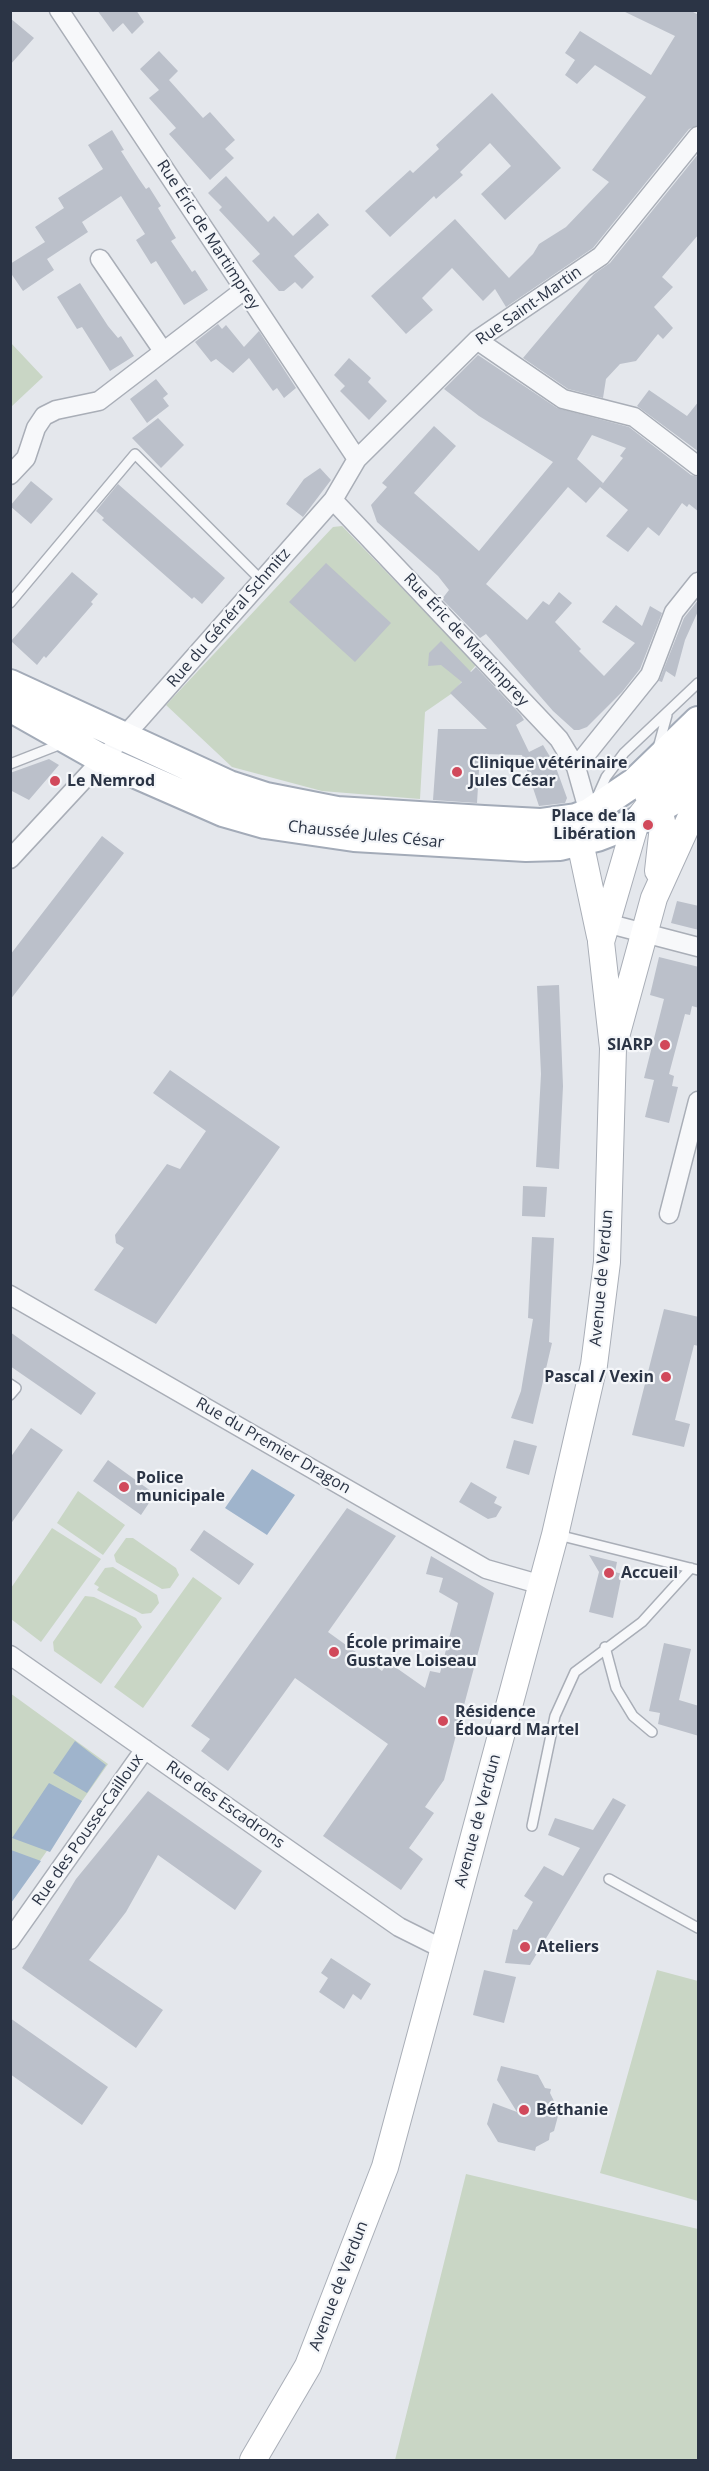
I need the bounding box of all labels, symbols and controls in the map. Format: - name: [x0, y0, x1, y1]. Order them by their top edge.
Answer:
- street label: Rue Éric de Martimprey: [152, 156, 264, 314]
- street label: Rue Saint-Martin: [472, 262, 586, 350]
- street label: Rue du Général Schmitz: [163, 545, 295, 691]
- street label: Rue Éric de Martimprey: [399, 570, 533, 710]
- place label: Clinique vétérinaire Jules César: [469, 753, 627, 791]
- marker: Clinique vétérinaire Jules César: [450, 765, 464, 779]
- place label: Le Nemrod: [67, 771, 155, 791]
- marker: Le Nemrod: [48, 774, 62, 788]
- place label: Place de la Libération: [551, 806, 636, 844]
- street label: Chaussée Jules César: [287, 817, 445, 853]
- marker: Place de la Libération: [641, 818, 655, 832]
- place label: SIARP: [607, 1035, 653, 1055]
- marker: SIARP: [658, 1038, 672, 1052]
- street label: Avenue de Verdun: [586, 1209, 618, 1347]
- place label: Pascal / Vexin: [544, 1367, 654, 1387]
- marker: Pascal / Vexin: [659, 1370, 673, 1384]
- street label: Rue du Premier Dragon: [192, 1394, 354, 1498]
- place label: Police municipale: [136, 1468, 225, 1506]
- marker: Police municipale: [117, 1480, 131, 1494]
- place label: Accueil: [621, 1563, 678, 1583]
- marker: Accueil: [602, 1566, 616, 1580]
- place label: École primaire Gustave Loiseau: [346, 1633, 477, 1671]
- marker: École primaire Gustave Loiseau: [327, 1645, 341, 1659]
- place label: Résidence Édouard Martel: [455, 1702, 579, 1740]
- marker: Résidence Édouard Martel: [436, 1714, 450, 1728]
- street label: Rue des Pousse-Cailloux: [28, 1750, 148, 1910]
- street label: Avenue de Verdun: [451, 1752, 505, 1890]
- street label: Rue des Escadrons: [162, 1757, 288, 1853]
- place label: Ateliers: [537, 1937, 599, 1957]
- marker: Ateliers: [518, 1940, 532, 1954]
- place label: Béthanie: [536, 2100, 608, 2120]
- marker: Béthanie: [517, 2103, 531, 2117]
- street label: Avenue de Verdun: [305, 2218, 373, 2354]

